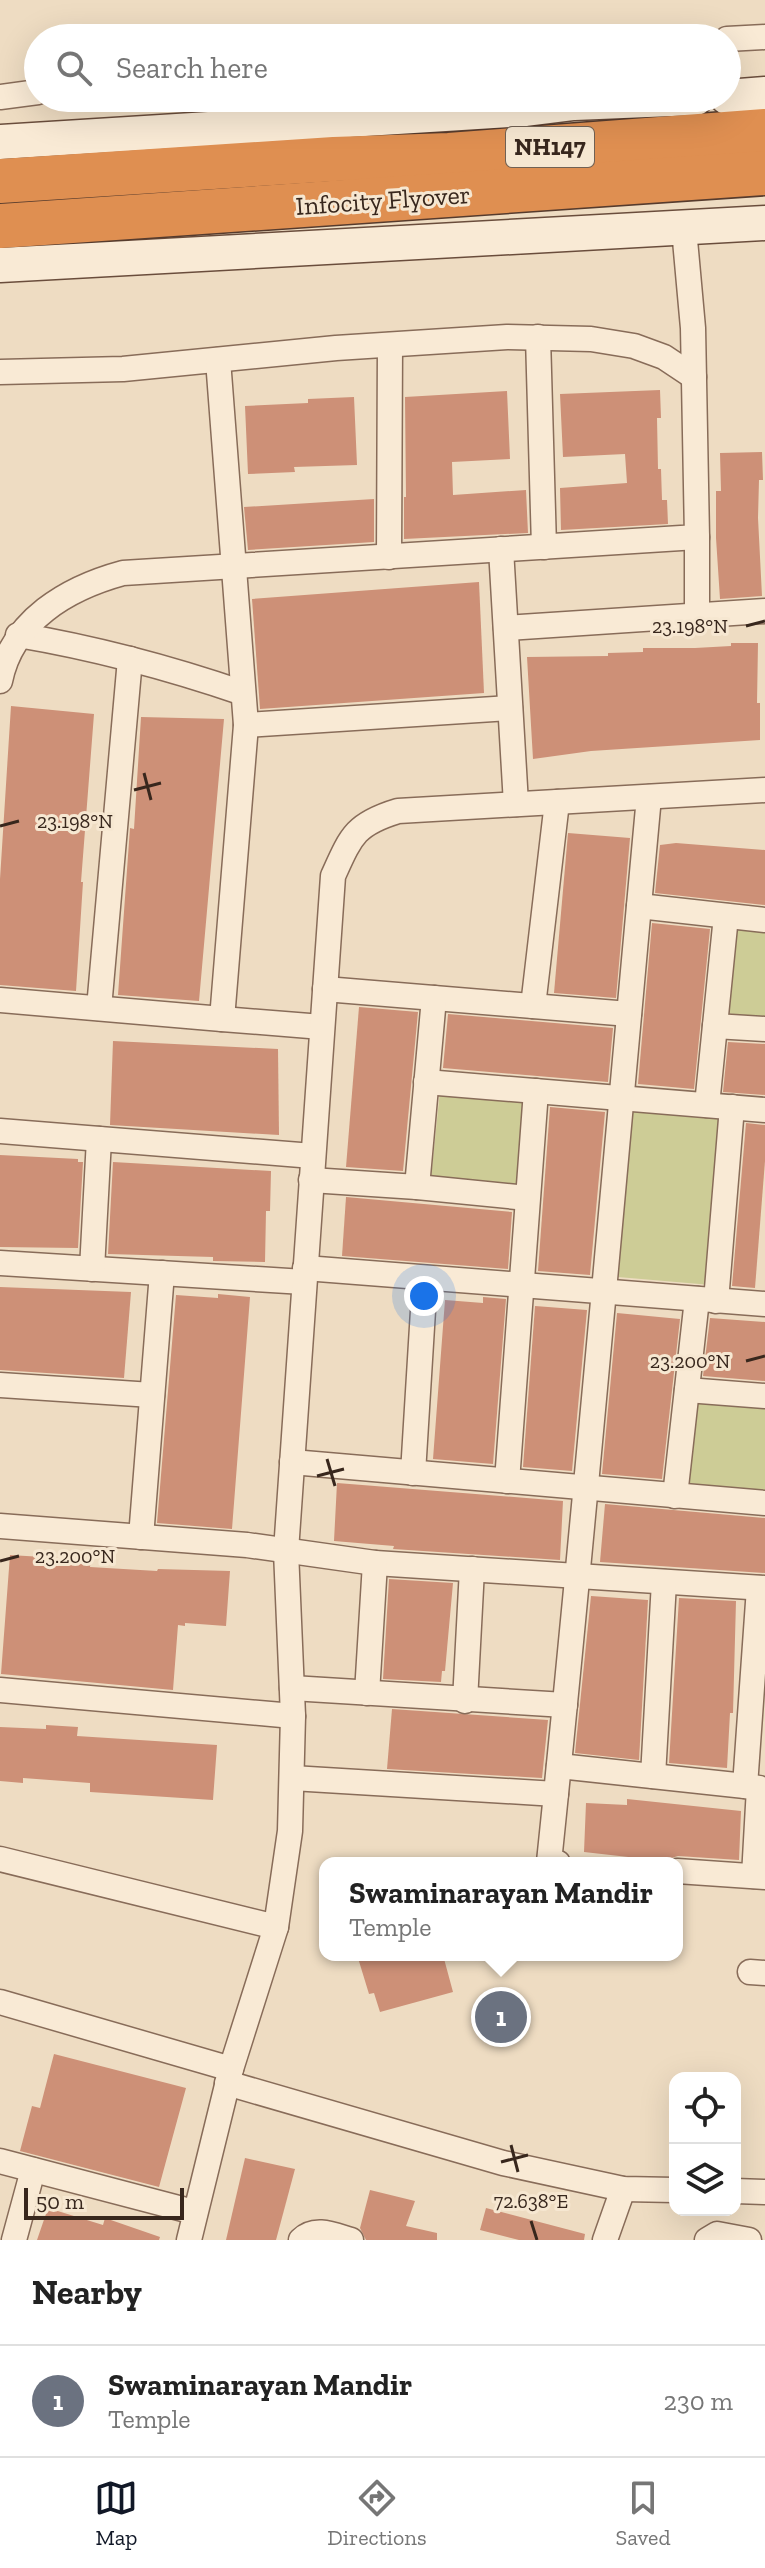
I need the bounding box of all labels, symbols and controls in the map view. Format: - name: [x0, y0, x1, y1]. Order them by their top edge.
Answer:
- search box: [24, 24, 741, 112]
- icon: search: [52, 46, 96, 90]
- text: Search here: [116, 50, 268, 86]
- road number: NH147: [506, 127, 594, 167]
- street label: Infocity Flyover: [295, 178, 471, 222]
- text: 23.198°N: [652, 614, 728, 638]
- text: 23.198°N: [37, 809, 113, 833]
- your location: [404, 1276, 444, 1316]
- text: 23.200°N: [650, 1349, 730, 1373]
- text: 23.200°N: [35, 1544, 115, 1568]
- popup: [319, 1857, 683, 1961]
- text: Swaminarayan Mandir: [349, 1875, 653, 1911]
- text: Temple: [349, 1911, 432, 1943]
- pin: 1: [475, 1987, 527, 2047]
- map controls: [669, 2072, 741, 2216]
- button: locate: [669, 2072, 741, 2144]
- button: layers: [669, 2144, 741, 2216]
- scale bar: [24, 2184, 184, 2220]
- text: 50 m: [36, 2188, 84, 2215]
- text: 72.638°E: [494, 2189, 568, 2213]
- text: Nearby: [32, 2272, 142, 2313]
- text: Swaminarayan Mandir: [108, 2367, 412, 2403]
- text: 1: [53, 2385, 63, 2417]
- text: 230 m: [664, 2385, 733, 2417]
- text: Temple: [108, 2403, 191, 2435]
- tab: Map: [94, 2476, 138, 2551]
- tab: Directions: [327, 2476, 427, 2551]
- tab: Saved: [615, 2476, 671, 2551]

